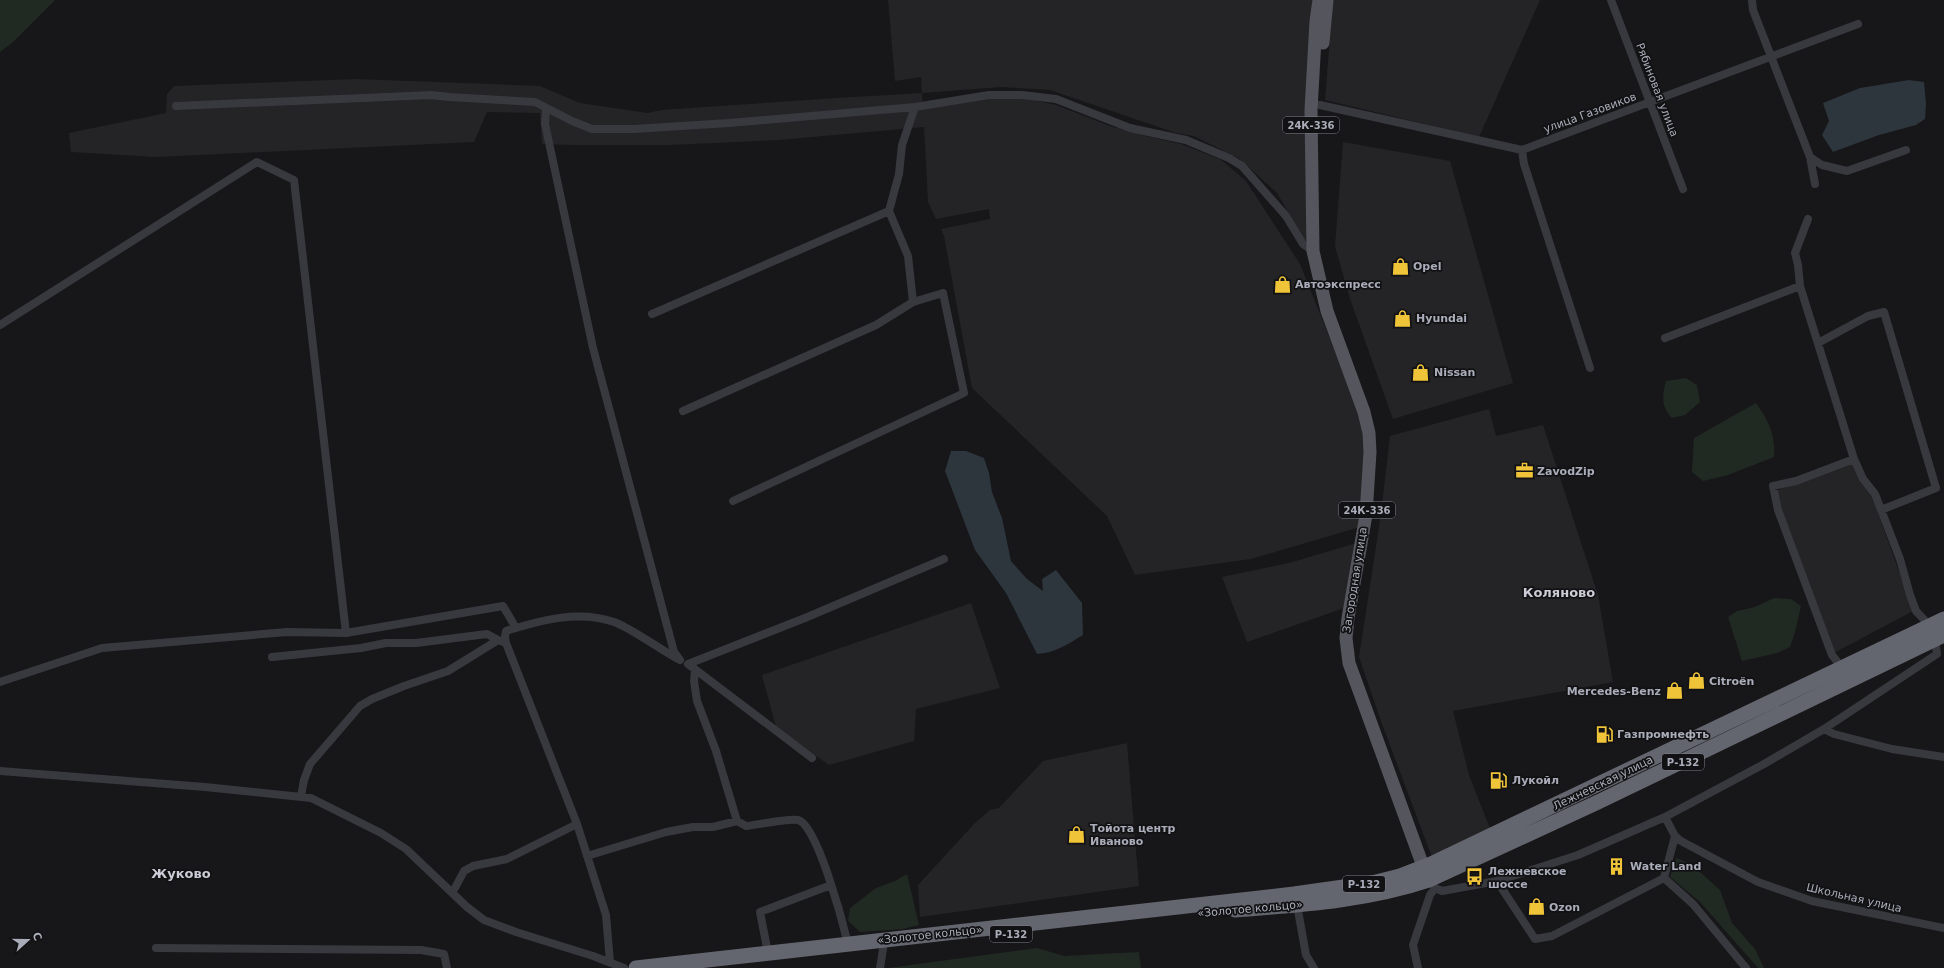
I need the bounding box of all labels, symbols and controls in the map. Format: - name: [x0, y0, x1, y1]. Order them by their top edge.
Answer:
- street label: Рябиновая улица: [1633, 41, 1681, 139]
- street label: улица Газовиков: [1542, 90, 1638, 136]
- road number: 24К-336: [1283, 117, 1339, 133]
- shop icon: Opel: [1390, 256, 1410, 276]
- place label: Opel: [1413, 260, 1441, 273]
- shop icon: Автоэкспресс: [1272, 274, 1292, 294]
- place label: Автоэкспресс: [1295, 278, 1381, 291]
- shop icon: Hyundai: [1393, 308, 1413, 328]
- place label: Hyundai: [1416, 312, 1467, 325]
- shop icon: Nissan: [1411, 362, 1431, 382]
- place label: Nissan: [1434, 366, 1475, 379]
- office icon: ZavodZip: [1514, 461, 1534, 481]
- place label: ZavodZip: [1537, 465, 1595, 478]
- road number: 24К-336: [1339, 502, 1395, 518]
- street label: Загородная улица: [1340, 526, 1370, 634]
- district label: Коляново: [1523, 585, 1595, 600]
- shop icon: Citroën: [1686, 671, 1706, 691]
- place label: Citroën: [1709, 675, 1754, 688]
- shop icon: Mercedes-Benz: [1664, 681, 1684, 701]
- place label: Mercedes-Benz: [1567, 685, 1661, 698]
- fuel station icon: Газпромнефть: [1594, 724, 1614, 744]
- place label: Газпромнефть: [1617, 728, 1709, 741]
- street label: Лежневская улица: [1551, 753, 1655, 813]
- road number: Р-132: [1662, 754, 1704, 770]
- fuel station icon: Лукойл: [1489, 770, 1509, 790]
- place label: Лукойл: [1512, 774, 1559, 787]
- place label: Тойота центр Иваново: [1090, 822, 1176, 848]
- shop icon: Тойота центр Иваново: [1067, 824, 1087, 844]
- building icon: Water Land: [1607, 856, 1627, 876]
- place label: Water Land: [1630, 860, 1701, 873]
- place label: Лежневское шоссе: [1488, 865, 1567, 891]
- district label: Жуково: [151, 866, 211, 881]
- bus stop icon: Лежневское шоссе: [1465, 867, 1485, 887]
- road number: Р-132: [1343, 876, 1385, 892]
- street label: Школьная улица: [1805, 881, 1903, 915]
- shop icon: Ozon: [1526, 897, 1546, 917]
- street label: «Золотое кольцо»: [1197, 898, 1303, 920]
- place label: Ozon: [1549, 901, 1580, 914]
- north arrow: [8, 920, 48, 960]
- street label: «Золотое кольцо»: [877, 923, 983, 947]
- road number: Р-132: [990, 926, 1032, 942]
- text: С: [29, 930, 44, 943]

